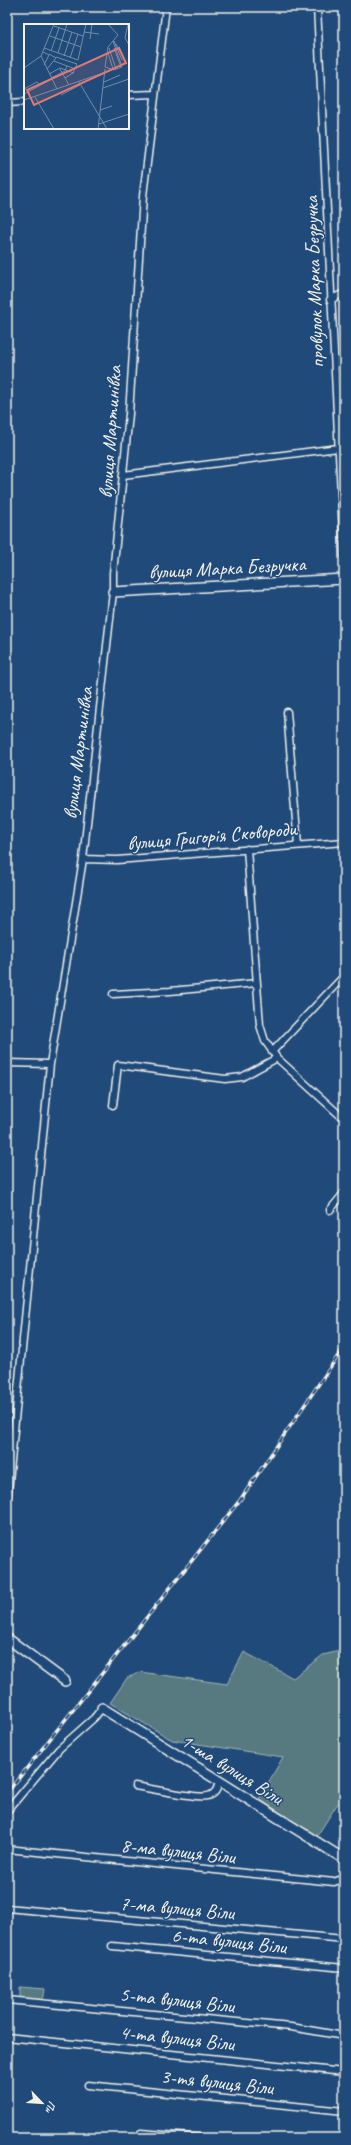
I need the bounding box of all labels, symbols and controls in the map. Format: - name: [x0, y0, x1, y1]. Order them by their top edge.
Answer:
- inset map: [24, 24, 129, 129]
- street label: провулок Марка Безручка: [298, 194, 329, 368]
- street label: вулиця Мартинівка: [93, 363, 127, 499]
- street label: вулиця Марка Безручка: [148, 551, 308, 585]
- street label: вулиця Мартинівка: [57, 684, 99, 821]
- street label: вулиця Григорія Сковороди: [126, 816, 299, 856]
- street label: 1-ша вулиця Віли: [176, 1728, 289, 1811]
- street label: 8-ма вулиця Віли: [120, 1833, 238, 1870]
- street label: 7-ма вулиця Віли: [119, 1891, 237, 1926]
- street label: 6-та вулиця Віли: [170, 1923, 289, 1960]
- street label: 5-та вулиця Віли: [118, 1982, 237, 2019]
- street label: 4-та вулиця Віли: [118, 2020, 237, 2057]
- street label: 3-тя вулиця Віли: [159, 2064, 276, 2101]
- north arrow: [22, 2083, 62, 2123]
- text: Пн: [42, 2099, 60, 2116]

